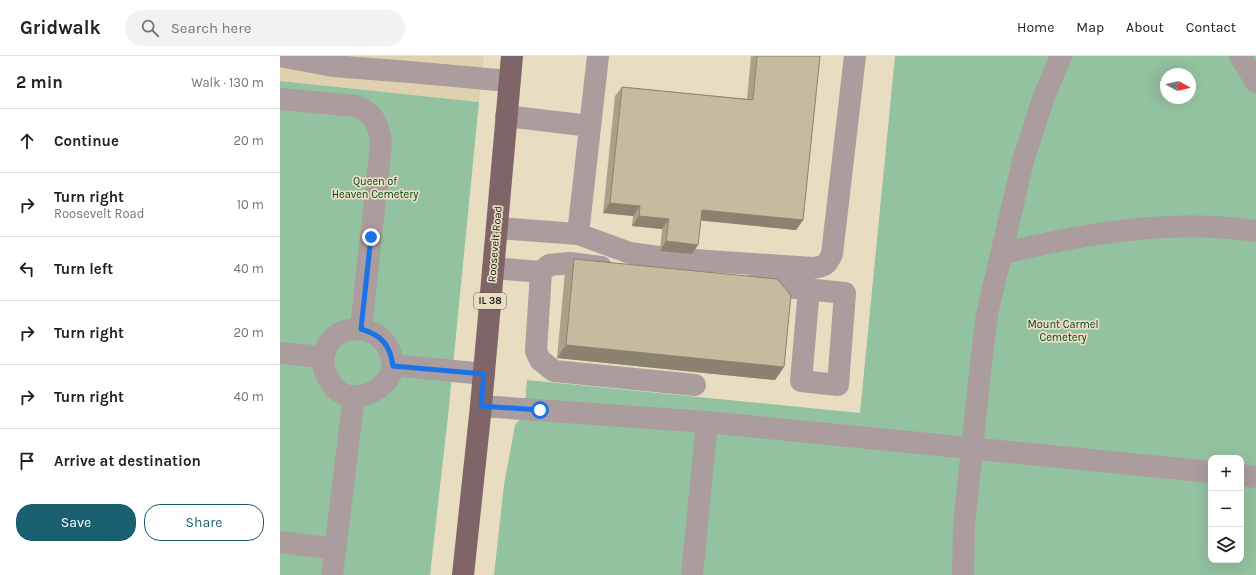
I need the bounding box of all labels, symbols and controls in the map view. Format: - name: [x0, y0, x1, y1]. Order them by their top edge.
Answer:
- search box: [125, 10, 405, 46]
- text: Gridwalk: [20, 17, 101, 39]
- icon: search: [139, 17, 161, 39]
- text: Search here: [171, 19, 251, 37]
- text: Home: [1017, 19, 1054, 36]
- text: Map: [1076, 19, 1104, 36]
- text: About: [1126, 19, 1164, 36]
- text: Contact: [1186, 19, 1236, 36]
- north arrow: [1160, 68, 1196, 104]
- text: 2 min: [16, 72, 63, 92]
- text: Walk · 130 m: [191, 75, 264, 90]
- icon: ahead: [16, 130, 38, 152]
- text: Continue: [54, 132, 119, 150]
- text: 20 m: [234, 133, 264, 148]
- park label: Queen of Heaven Cemetery: [332, 175, 418, 201]
- text: Turn right: [54, 188, 124, 206]
- icon: right: [16, 194, 38, 216]
- text: 10 m: [237, 197, 264, 212]
- street label: Roosevelt Road: [485, 205, 505, 283]
- text: Roosevelt Road: [54, 206, 144, 221]
- route end: [362, 228, 380, 246]
- icon: left: [16, 258, 38, 280]
- text: Turn left: [54, 260, 113, 278]
- text: 40 m: [234, 261, 264, 276]
- road number: IL 38: [474, 293, 506, 309]
- park label: Mount Carmel Cemetery: [1027, 318, 1099, 344]
- icon: right: [16, 322, 38, 344]
- text: Turn right: [54, 324, 124, 342]
- text: 20 m: [234, 325, 264, 340]
- icon: right: [16, 386, 38, 408]
- text: Turn right: [54, 388, 124, 406]
- text: 40 m: [234, 389, 264, 404]
- route start: [531, 401, 549, 419]
- icon: arrive: [16, 450, 38, 472]
- text: Arrive at destination: [54, 452, 201, 470]
- map controls: [1208, 455, 1244, 563]
- button: +: [1208, 455, 1244, 491]
- button: −: [1208, 491, 1244, 527]
- button: Save: [16, 504, 136, 541]
- button: Share: [144, 504, 264, 541]
- button: layers: [1208, 527, 1244, 563]

